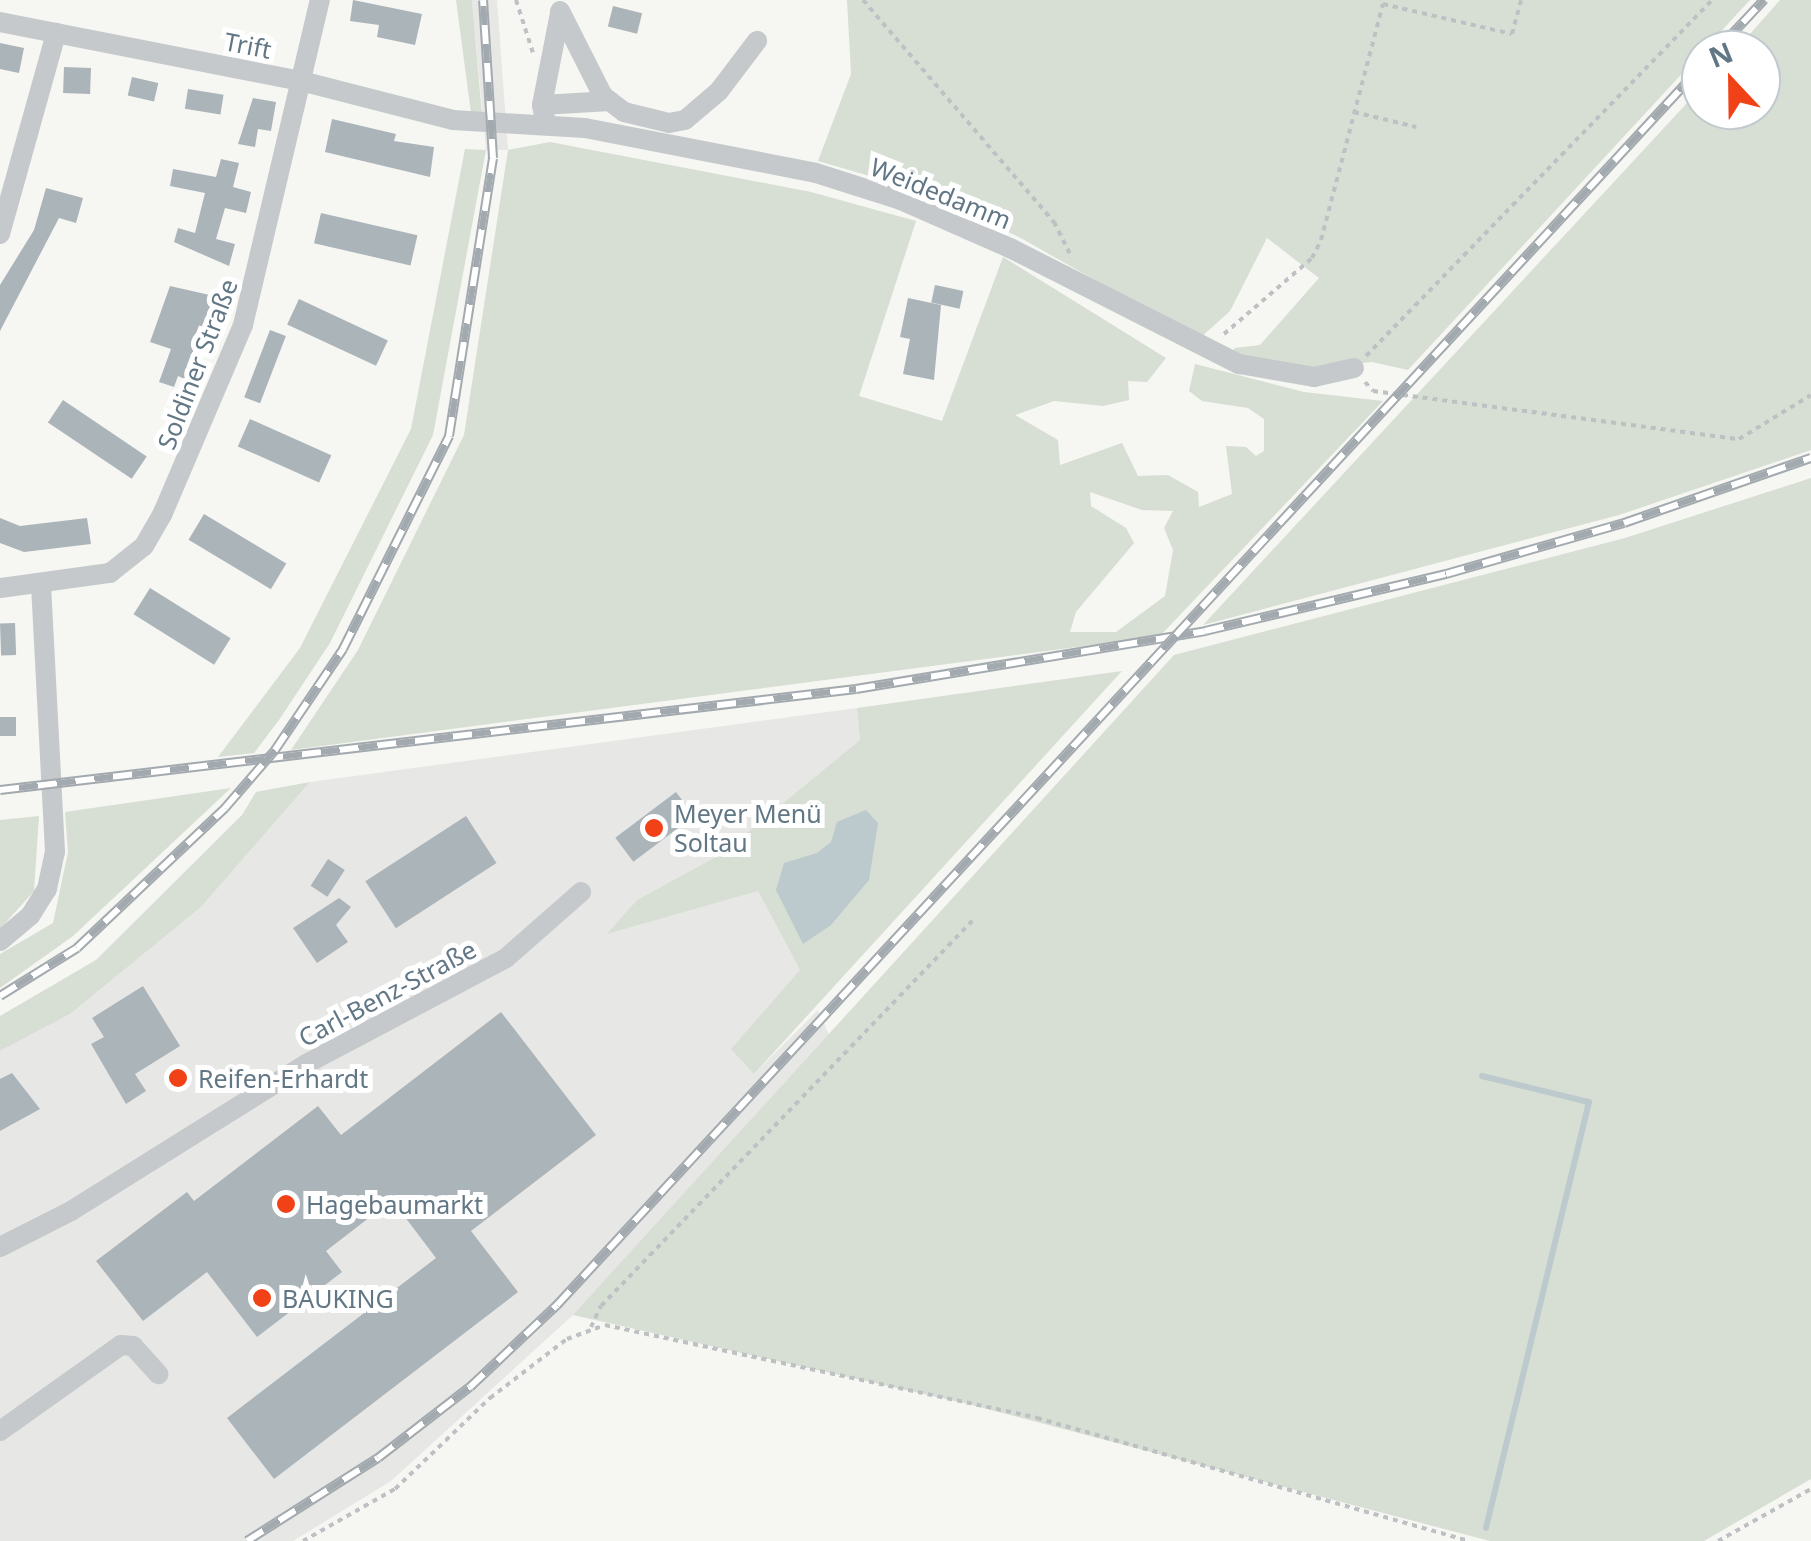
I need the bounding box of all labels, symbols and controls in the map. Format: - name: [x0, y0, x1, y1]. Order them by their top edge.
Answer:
- street label: Trift: [222, 26, 274, 64]
- north arrow: [1681, 30, 1781, 130]
- text: N: [1703, 32, 1738, 76]
- street label: Weidedamm: [866, 151, 1016, 235]
- street label: Soldiner Straße: [151, 275, 243, 453]
- place label: Meyer Menü Soltau: [674, 799, 822, 858]
- marker: Meyer Menü Soltau: [643, 817, 665, 839]
- street label: Carl-Benz-Straße: [293, 934, 481, 1052]
- place label: Reifen-Erhardt: [198, 1063, 368, 1093]
- marker: Reifen-Erhardt: [167, 1067, 189, 1089]
- place label: Hagebaumarkt: [306, 1189, 483, 1219]
- marker: Hagebaumarkt: [275, 1193, 297, 1215]
- place label: BAUKING: [282, 1283, 394, 1313]
- marker: BAUKING: [251, 1287, 273, 1309]

